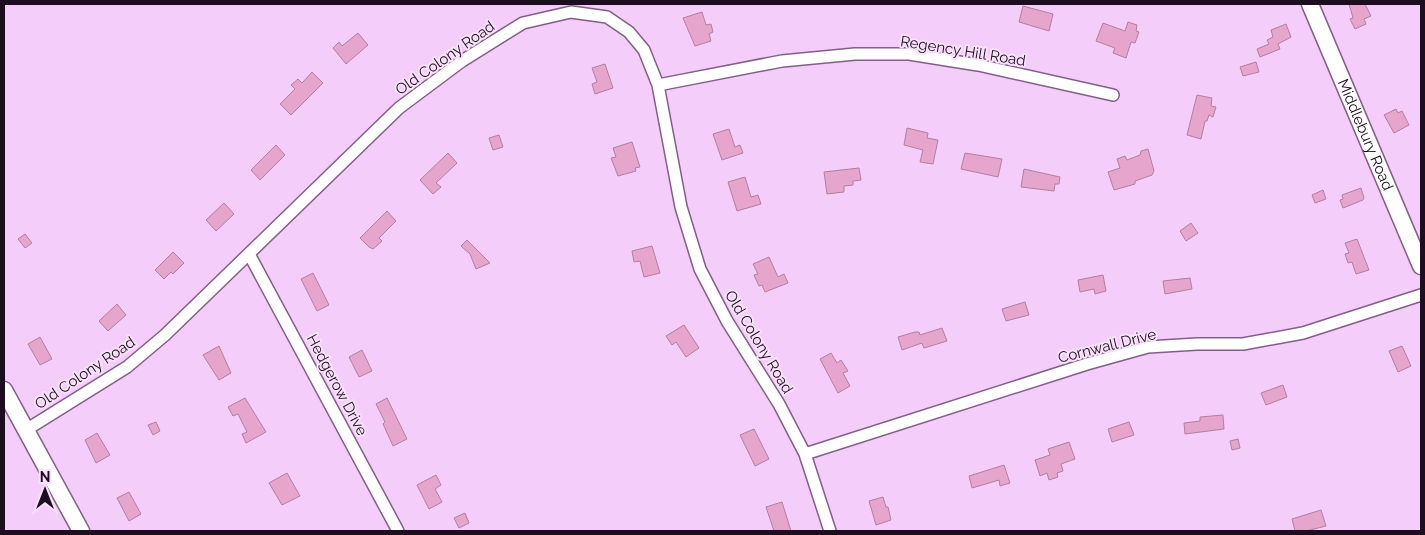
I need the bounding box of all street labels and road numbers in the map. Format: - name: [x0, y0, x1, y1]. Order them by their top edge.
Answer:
- street label: Old Colony Road: [392, 17, 498, 99]
- street label: Regency Hill Road: [899, 32, 1027, 70]
- street label: Middlebury Road: [1334, 76, 1397, 193]
- street label: Old Colony Road: [721, 287, 797, 397]
- street label: Cornwall Drive: [1056, 325, 1158, 367]
- street label: Hedgerow Drive: [303, 331, 371, 439]
- street label: Old Colony Road: [32, 333, 138, 413]

